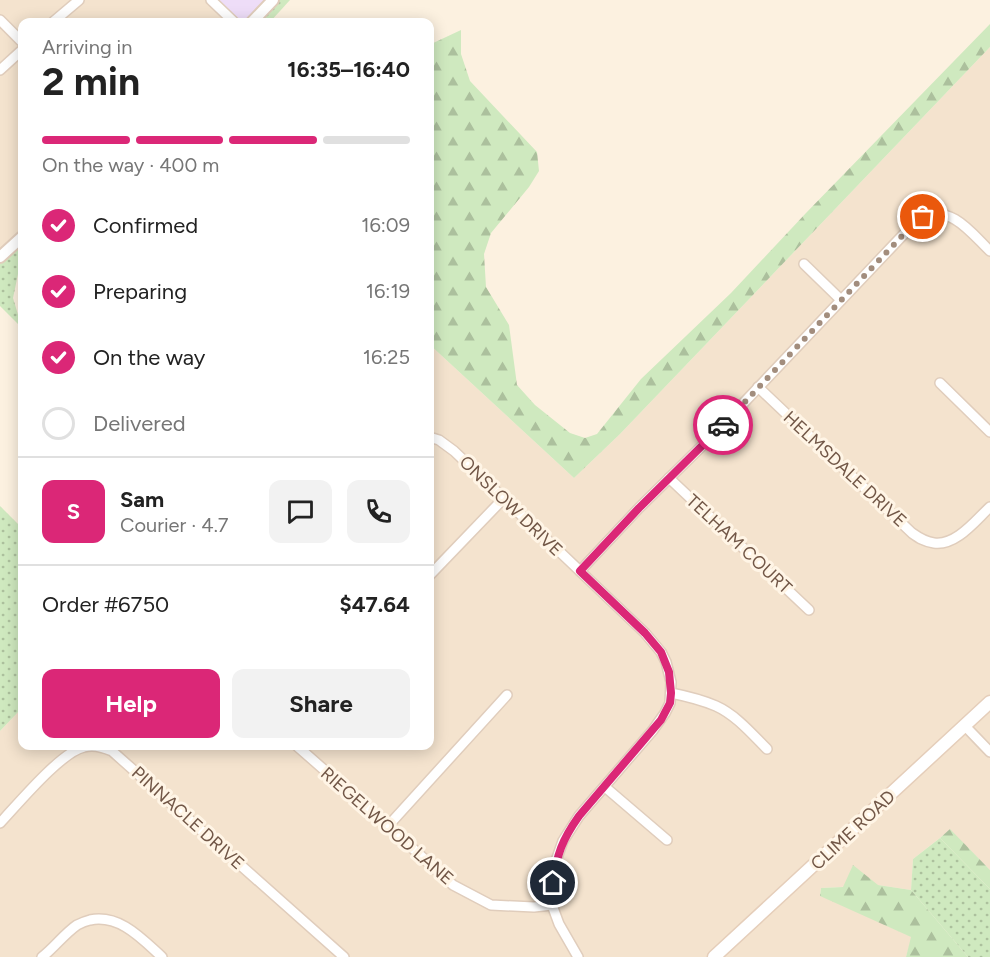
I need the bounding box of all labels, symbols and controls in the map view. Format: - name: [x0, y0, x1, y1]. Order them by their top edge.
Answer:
- text: Arriving in: [42, 35, 132, 59]
- text: 16:35–16:40: [287, 56, 410, 83]
- text: 2 min: [42, 58, 140, 105]
- text: On the way · 400 m: [42, 153, 219, 177]
- pin: [897, 191, 948, 242]
- icon: bag: [906, 200, 939, 233]
- icon: check: [42, 209, 75, 242]
- text: Confirmed: [93, 212, 198, 239]
- text: 16:09: [361, 213, 410, 237]
- icon: check: [42, 275, 75, 308]
- text: Preparing: [93, 278, 187, 305]
- text: 16:19: [366, 279, 410, 303]
- icon: check: [42, 341, 75, 374]
- text: On the way: [93, 344, 205, 371]
- text: 16:25: [363, 345, 410, 369]
- courier: [693, 395, 753, 455]
- street label: HELMSDALE DRIVE: [779, 406, 911, 532]
- icon: car: [707, 409, 740, 442]
- text: Delivered: [93, 410, 186, 437]
- street label: ONSLOW DRIVE: [455, 451, 567, 561]
- button: chat: [269, 480, 332, 543]
- button: phone: [347, 480, 410, 543]
- text: Sam: [120, 486, 164, 513]
- street label: TELHAM COURT: [682, 490, 796, 599]
- text: S: [67, 498, 80, 525]
- text: Courier · 4.7: [120, 513, 229, 537]
- text: Order #6750: [42, 591, 169, 618]
- text: $47.64: [340, 591, 410, 618]
- button: Help: [42, 669, 220, 738]
- button: Share: [232, 669, 410, 738]
- street label: PINNACLE DRIVE: [127, 762, 249, 874]
- street label: RIEGELWOOD LANE: [316, 762, 458, 890]
- street label: CLIME ROAD: [806, 785, 900, 875]
- pin: [527, 857, 578, 908]
- icon: home: [536, 866, 569, 899]

